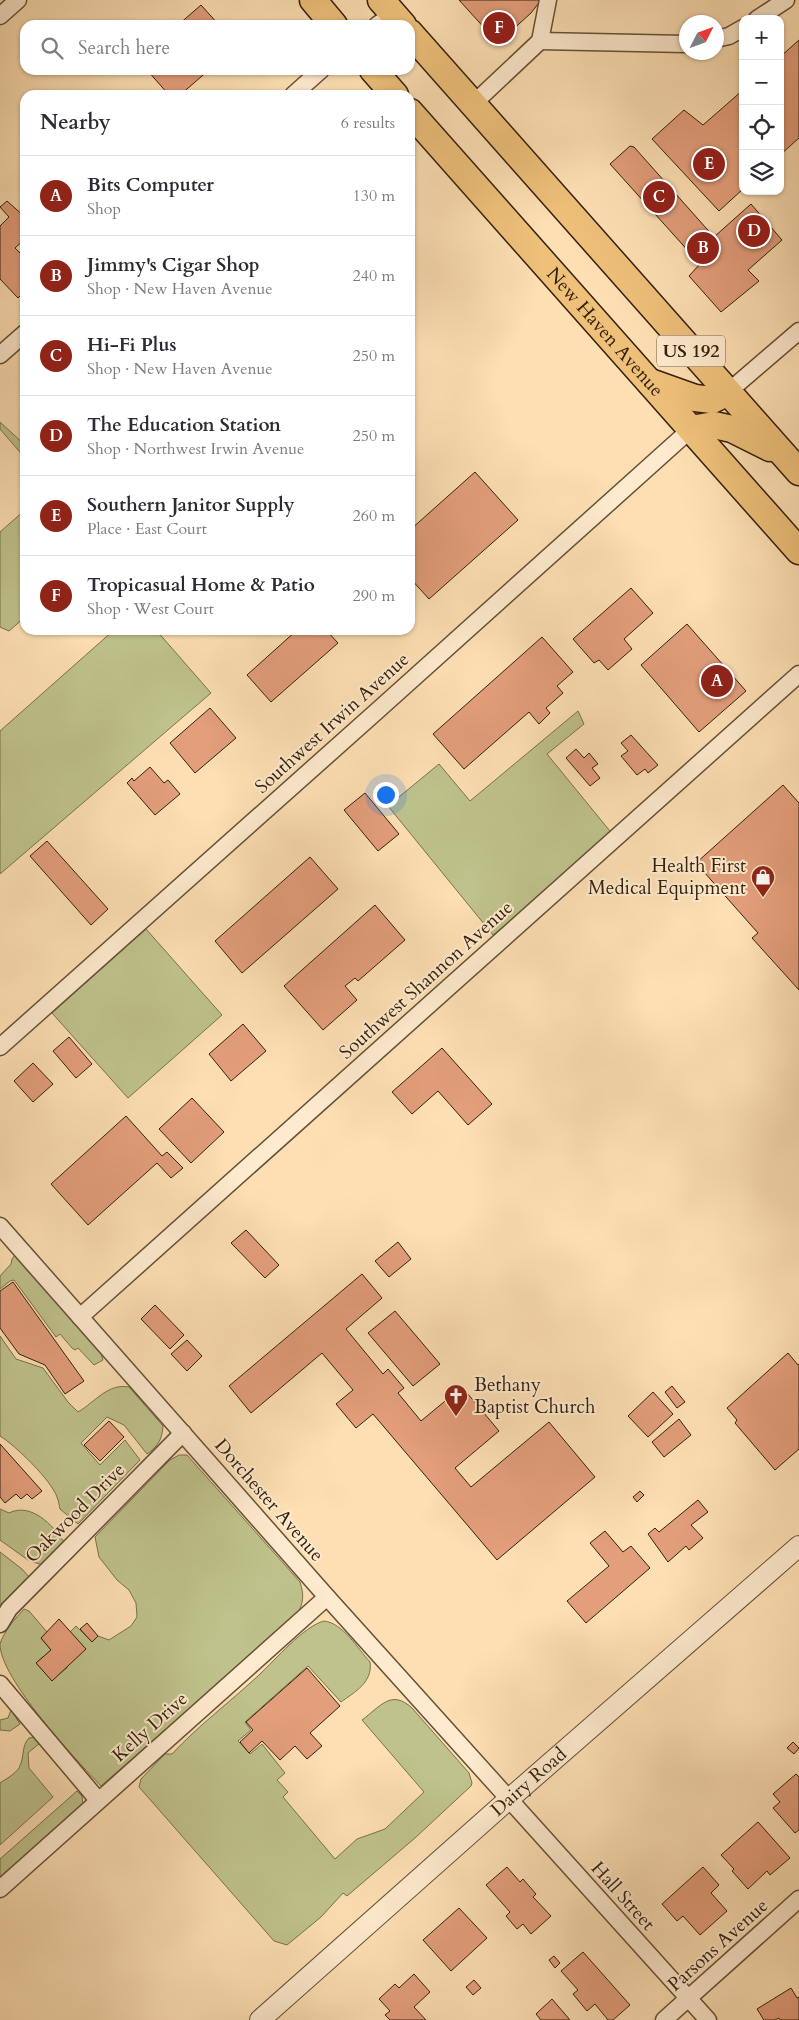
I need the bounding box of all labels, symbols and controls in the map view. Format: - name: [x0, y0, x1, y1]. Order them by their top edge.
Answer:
- pin: F: [483, 9, 515, 47]
- north arrow: [679, 15, 724, 60]
- map controls: [739, 15, 784, 195]
- button: +: [739, 15, 784, 60]
- search box: [20, 20, 415, 75]
- icon: search: [38, 34, 66, 62]
- text: Search here: [78, 35, 170, 61]
- button: −: [739, 60, 784, 105]
- button: locate: [739, 105, 784, 150]
- text: Nearby: [40, 108, 111, 137]
- text: 6 results: [341, 112, 395, 134]
- pin: E: [693, 145, 725, 183]
- button: layers: [739, 150, 784, 195]
- text: Bits Computer: [87, 172, 214, 198]
- pin: C: [643, 178, 675, 216]
- text: A: [50, 185, 62, 207]
- text: 130 m: [353, 185, 395, 207]
- text: Shop: [87, 198, 121, 220]
- pin: D: [738, 212, 770, 250]
- pin: B: [687, 229, 719, 267]
- text: Jimmy's Cigar Shop: [87, 252, 259, 278]
- street label: New Haven Avenue: [540, 262, 669, 402]
- text: B: [50, 265, 62, 287]
- text: 240 m: [353, 265, 395, 287]
- text: Shop · New Haven Avenue: [87, 278, 273, 300]
- text: Hi-Fi Plus: [87, 332, 177, 358]
- road number: US 192: [657, 336, 725, 366]
- text: C: [50, 345, 62, 367]
- text: 250 m: [353, 345, 395, 367]
- text: Shop · New Haven Avenue: [87, 358, 273, 380]
- text: The Education Station: [87, 412, 281, 438]
- text: D: [49, 425, 63, 447]
- text: 250 m: [353, 425, 395, 447]
- text: Shop · Northwest Irwin Avenue: [87, 438, 304, 460]
- text: Southern Janitor Supply: [87, 492, 295, 518]
- text: E: [51, 505, 61, 527]
- text: 260 m: [353, 505, 395, 527]
- text: Place · East Court: [87, 518, 207, 540]
- text: Tropicasual Home & Patio: [87, 572, 315, 598]
- text: F: [51, 585, 61, 607]
- text: 290 m: [353, 585, 395, 607]
- text: Shop · West Court: [87, 598, 214, 620]
- street label: Southwest Irwin Avenue: [249, 647, 415, 799]
- pin: A: [701, 662, 733, 700]
- your location: [373, 782, 399, 808]
- place label: Health First Medical Equipment: [588, 853, 746, 901]
- shop icon: Health First Medical Equipment: [750, 864, 776, 898]
- street label: Southwest Shannon Avenue: [334, 895, 518, 1065]
- place label: Bethany Baptist Church: [474, 1372, 596, 1420]
- church icon: Bethany Baptist Church: [443, 1383, 469, 1417]
- street label: Dorchester Avenue: [208, 1433, 330, 1567]
- street label: Oakwood Drive: [19, 1457, 131, 1569]
- street label: Kelly Drive: [107, 1686, 193, 1768]
- street label: Dairy Road: [485, 1742, 572, 1822]
- street label: Hall Street: [585, 1856, 661, 1936]
- street label: Parsons Avenue: [662, 1893, 774, 1997]

